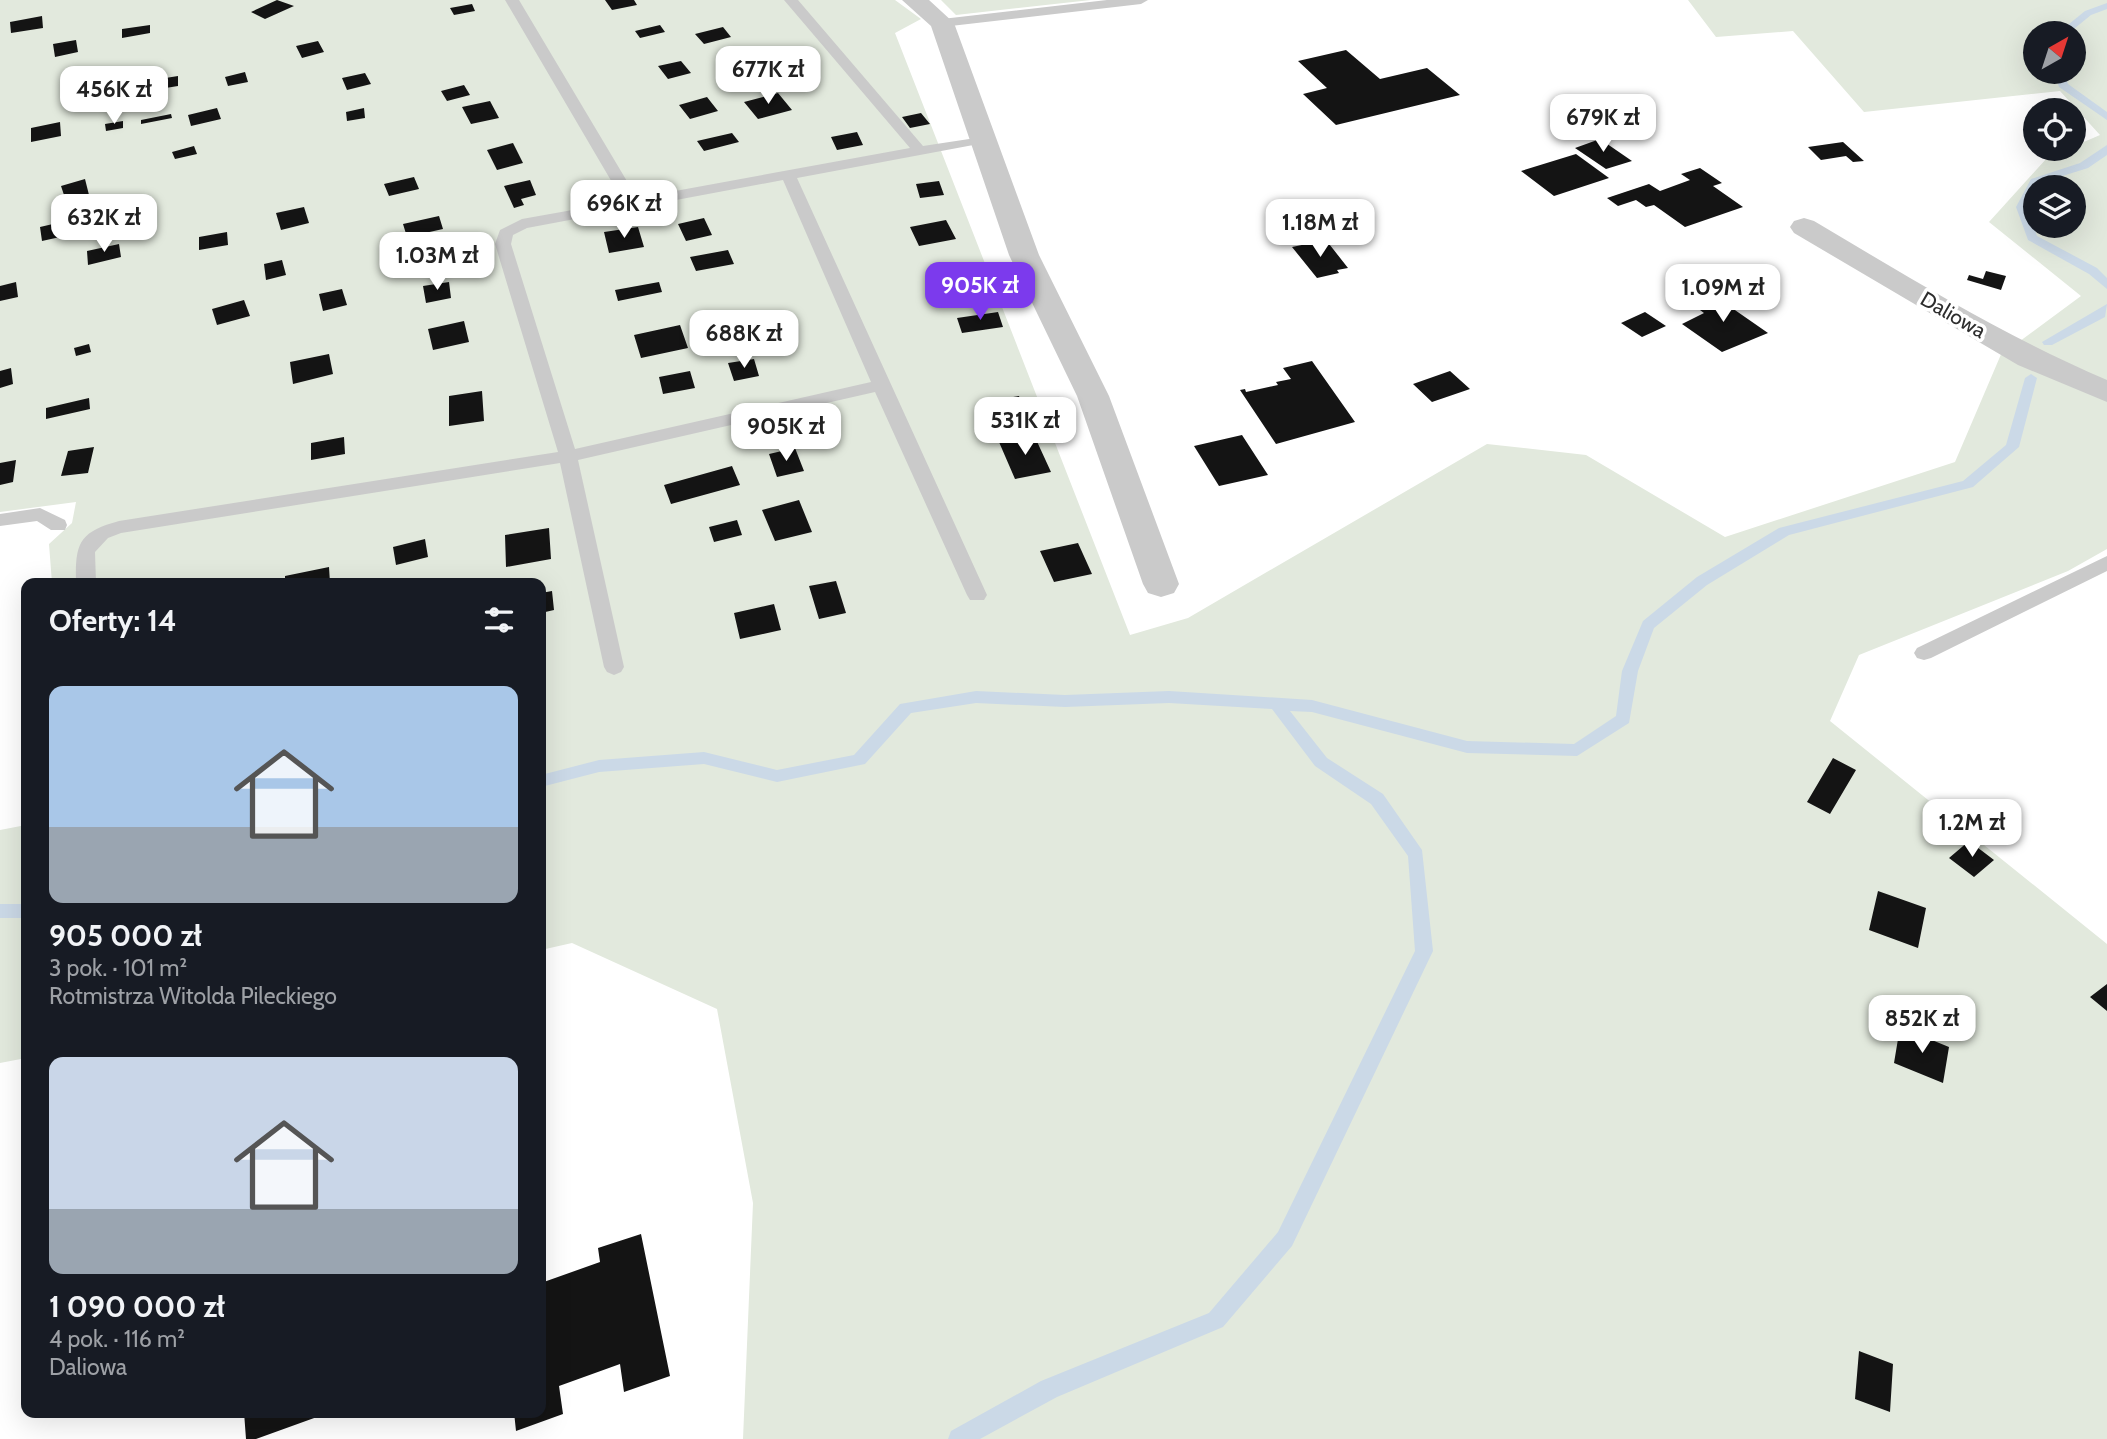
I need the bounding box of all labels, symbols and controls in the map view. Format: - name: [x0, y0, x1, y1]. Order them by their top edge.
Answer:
- north arrow: [2023, 21, 2086, 84]
- map controls: [2023, 21, 2086, 238]
- pin: 677K zł: [703, 46, 833, 106]
- text: 677K zł: [732, 55, 804, 83]
- pin: 456K zł: [49, 66, 179, 126]
- text: 456K zł: [76, 75, 152, 103]
- pin: 679K zł: [1538, 94, 1668, 154]
- button: locate: [2023, 98, 2086, 161]
- text: 679K zł: [1566, 103, 1640, 131]
- button: layers: [2023, 175, 2086, 238]
- pin: 696K zł: [559, 180, 689, 240]
- text: 696K zł: [586, 189, 662, 217]
- pin: 632K zł: [39, 194, 169, 254]
- pin: 1.18M zł: [1248, 200, 1392, 259]
- text: 632K zł: [67, 203, 141, 231]
- text: 1.18M zł: [1282, 208, 1358, 236]
- pin: 1.03M zł: [365, 232, 509, 292]
- text: 1.03M zł: [395, 241, 479, 269]
- pin: 905K zł: [915, 262, 1045, 322]
- pin: 1.09M zł: [1651, 264, 1795, 324]
- text: 905K zł: [941, 271, 1019, 299]
- text: 1.09M zł: [1681, 273, 1765, 301]
- street label: Daliowa: [1916, 286, 1990, 343]
- pin: 688K zł: [679, 310, 809, 370]
- text: 688K zł: [705, 319, 783, 347]
- pin: 531K zł: [960, 398, 1090, 457]
- pin: 905K zł: [721, 404, 851, 463]
- text: 531K zł: [990, 406, 1060, 434]
- text: 905K zł: [747, 412, 825, 440]
- icon: filters: [480, 601, 518, 639]
- text: Oferty: 14: [49, 602, 177, 639]
- icon: home: [221, 731, 347, 857]
- pin: 1.2M zł: [1907, 800, 2037, 859]
- text: 1.2M zł: [1939, 808, 2005, 836]
- text: 905 000 zł: [49, 917, 202, 954]
- text: 3 pok. · 101 m²: [49, 954, 187, 982]
- text: Rotmistrza Witolda Pileckiego: [49, 982, 337, 1010]
- pin: 852K zł: [1857, 996, 1987, 1055]
- text: 852K zł: [1885, 1004, 1959, 1032]
- icon: home: [221, 1102, 347, 1228]
- text: 1 090 000 zł: [49, 1288, 225, 1325]
- text: 4 pok. · 116 m²: [49, 1325, 185, 1353]
- text: Daliowa: [49, 1353, 127, 1381]

